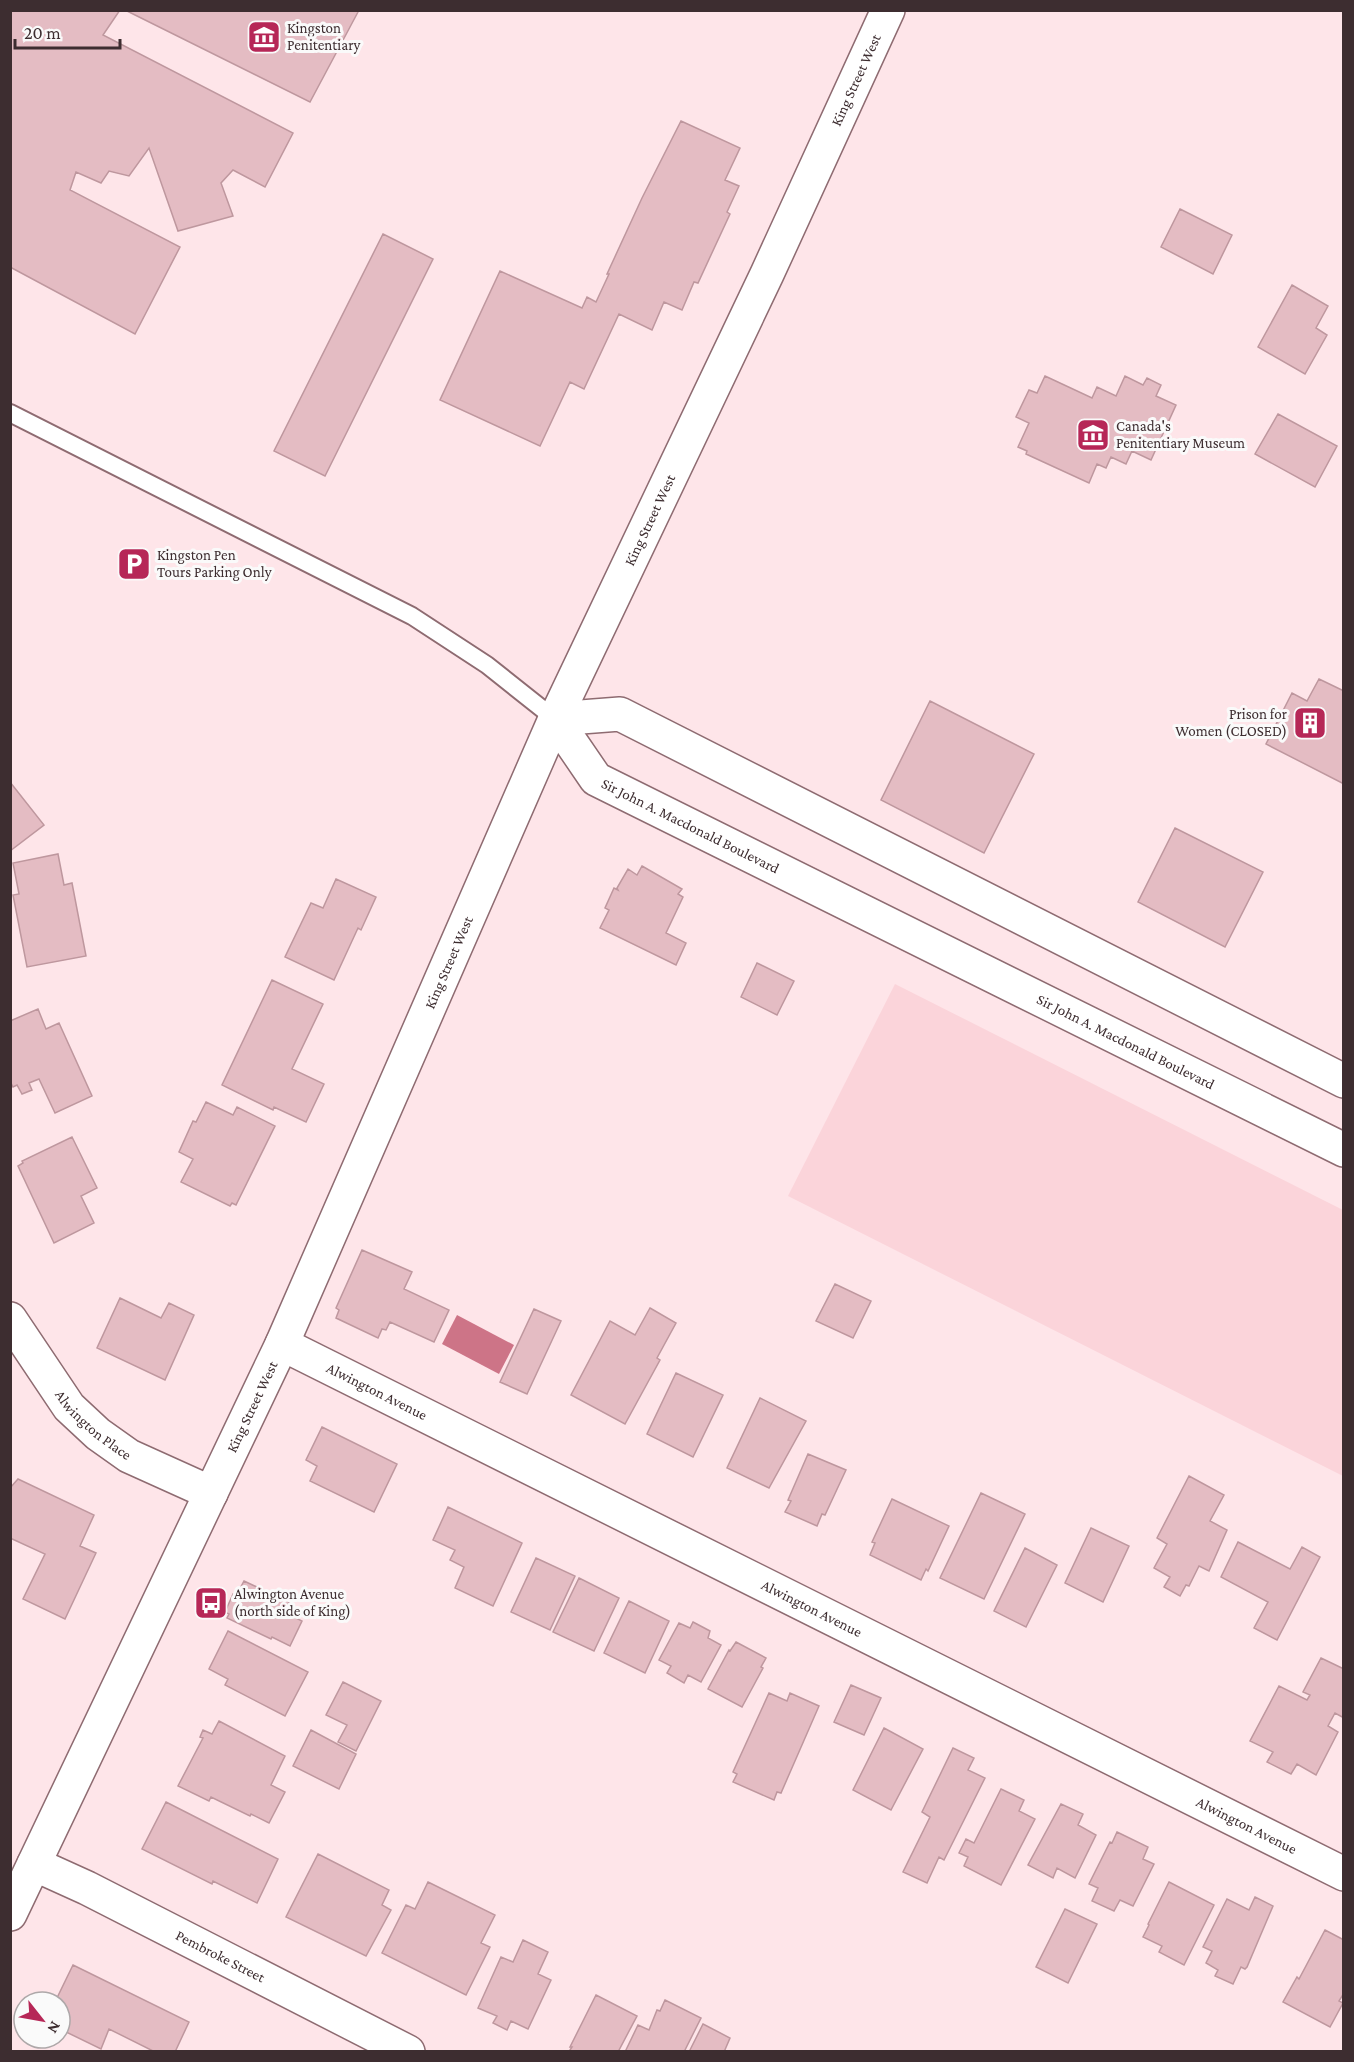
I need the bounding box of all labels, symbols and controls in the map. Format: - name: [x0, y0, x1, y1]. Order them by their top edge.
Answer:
- scale bar: [15, 12, 120, 50]
- museum icon: Kingston Penitentiary: [246, 19, 282, 55]
- place label: Kingston Penitentiary: [287, 20, 361, 54]
- text: 20 m: [24, 23, 61, 43]
- street label: King Street West: [828, 31, 884, 128]
- museum icon: Canada's Penitentiary Museum: [1075, 417, 1111, 453]
- place label: Canada's Penitentiary Museum: [1116, 418, 1245, 452]
- street label: King Street West: [621, 471, 679, 568]
- parking icon: Kingston Pen Tours Parking Only: [116, 546, 152, 582]
- place label: Kingston Pen Tours Parking Only: [157, 547, 272, 581]
- building icon: Prison for Women (CLOSED): [1292, 705, 1328, 741]
- place label: Prison for Women (CLOSED): [1175, 706, 1288, 740]
- street label: Sir John A. Macdonald Boulevard: [599, 775, 782, 877]
- street label: King Street West: [421, 913, 476, 1011]
- street label: Sir John A. Macdonald Boulevard: [1034, 991, 1217, 1093]
- street label: King Street West: [223, 1358, 281, 1455]
- street label: Alwington Avenue: [324, 1360, 430, 1423]
- street label: Alwington Place: [52, 1387, 135, 1463]
- street label: Alwington Avenue: [759, 1577, 865, 1640]
- bus stop icon: Alwington Avenue (north side of King): [193, 1585, 229, 1621]
- place label: Alwington Avenue (north side of King): [234, 1586, 351, 1620]
- street label: Alwington Avenue: [1194, 1794, 1300, 1857]
- street label: Pembroke Street: [173, 1927, 268, 1986]
- north arrow: [12, 1990, 72, 2050]
- text: N: [44, 2018, 65, 2037]

